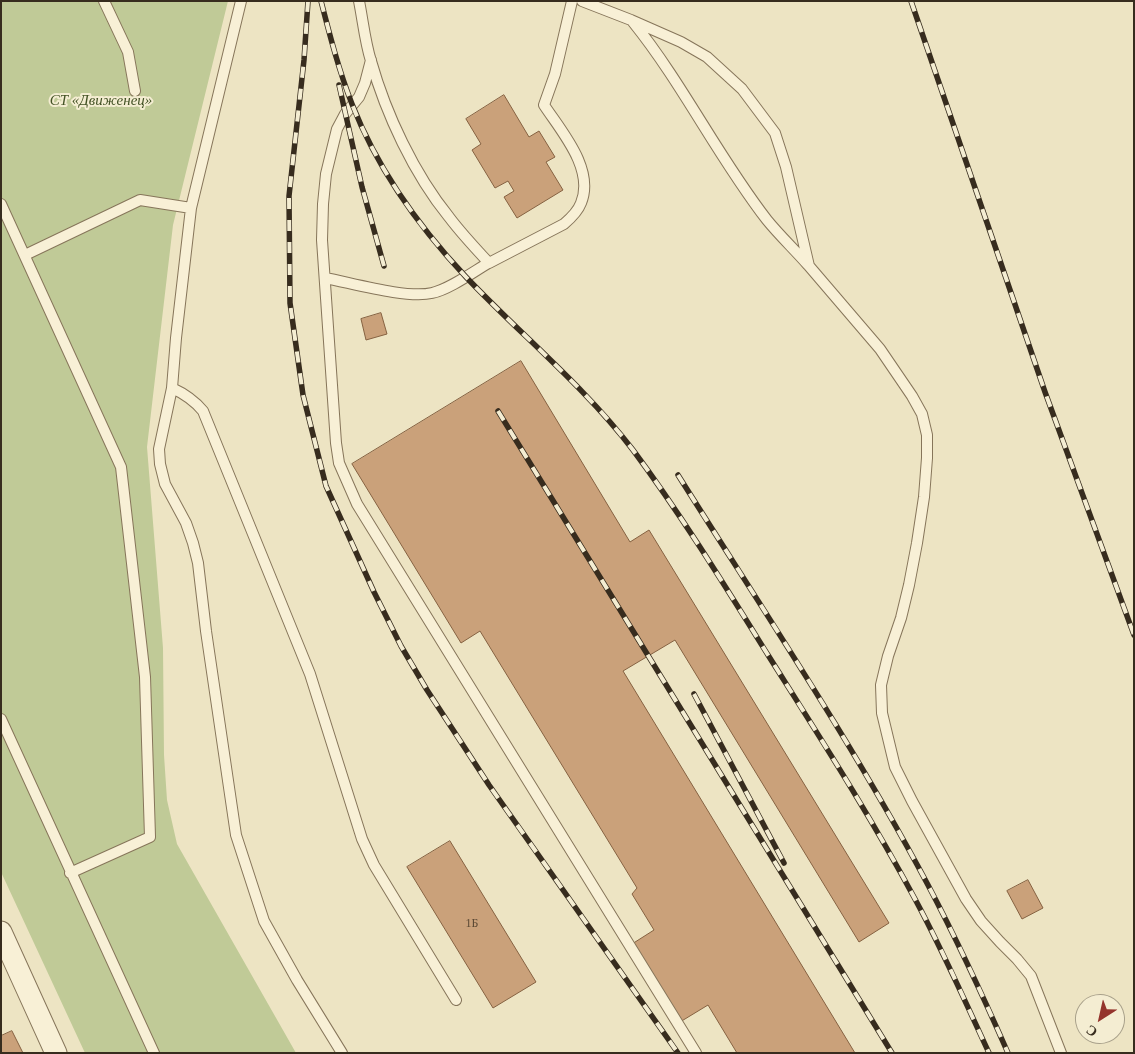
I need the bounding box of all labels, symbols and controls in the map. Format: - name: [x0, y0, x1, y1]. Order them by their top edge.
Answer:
- park label: СТ «Движенец»: [50, 92, 152, 110]
- house number: 1Б: [466, 917, 478, 931]
- north arrow: [1075, 994, 1125, 1044]
- text: С: [1083, 1022, 1100, 1040]

